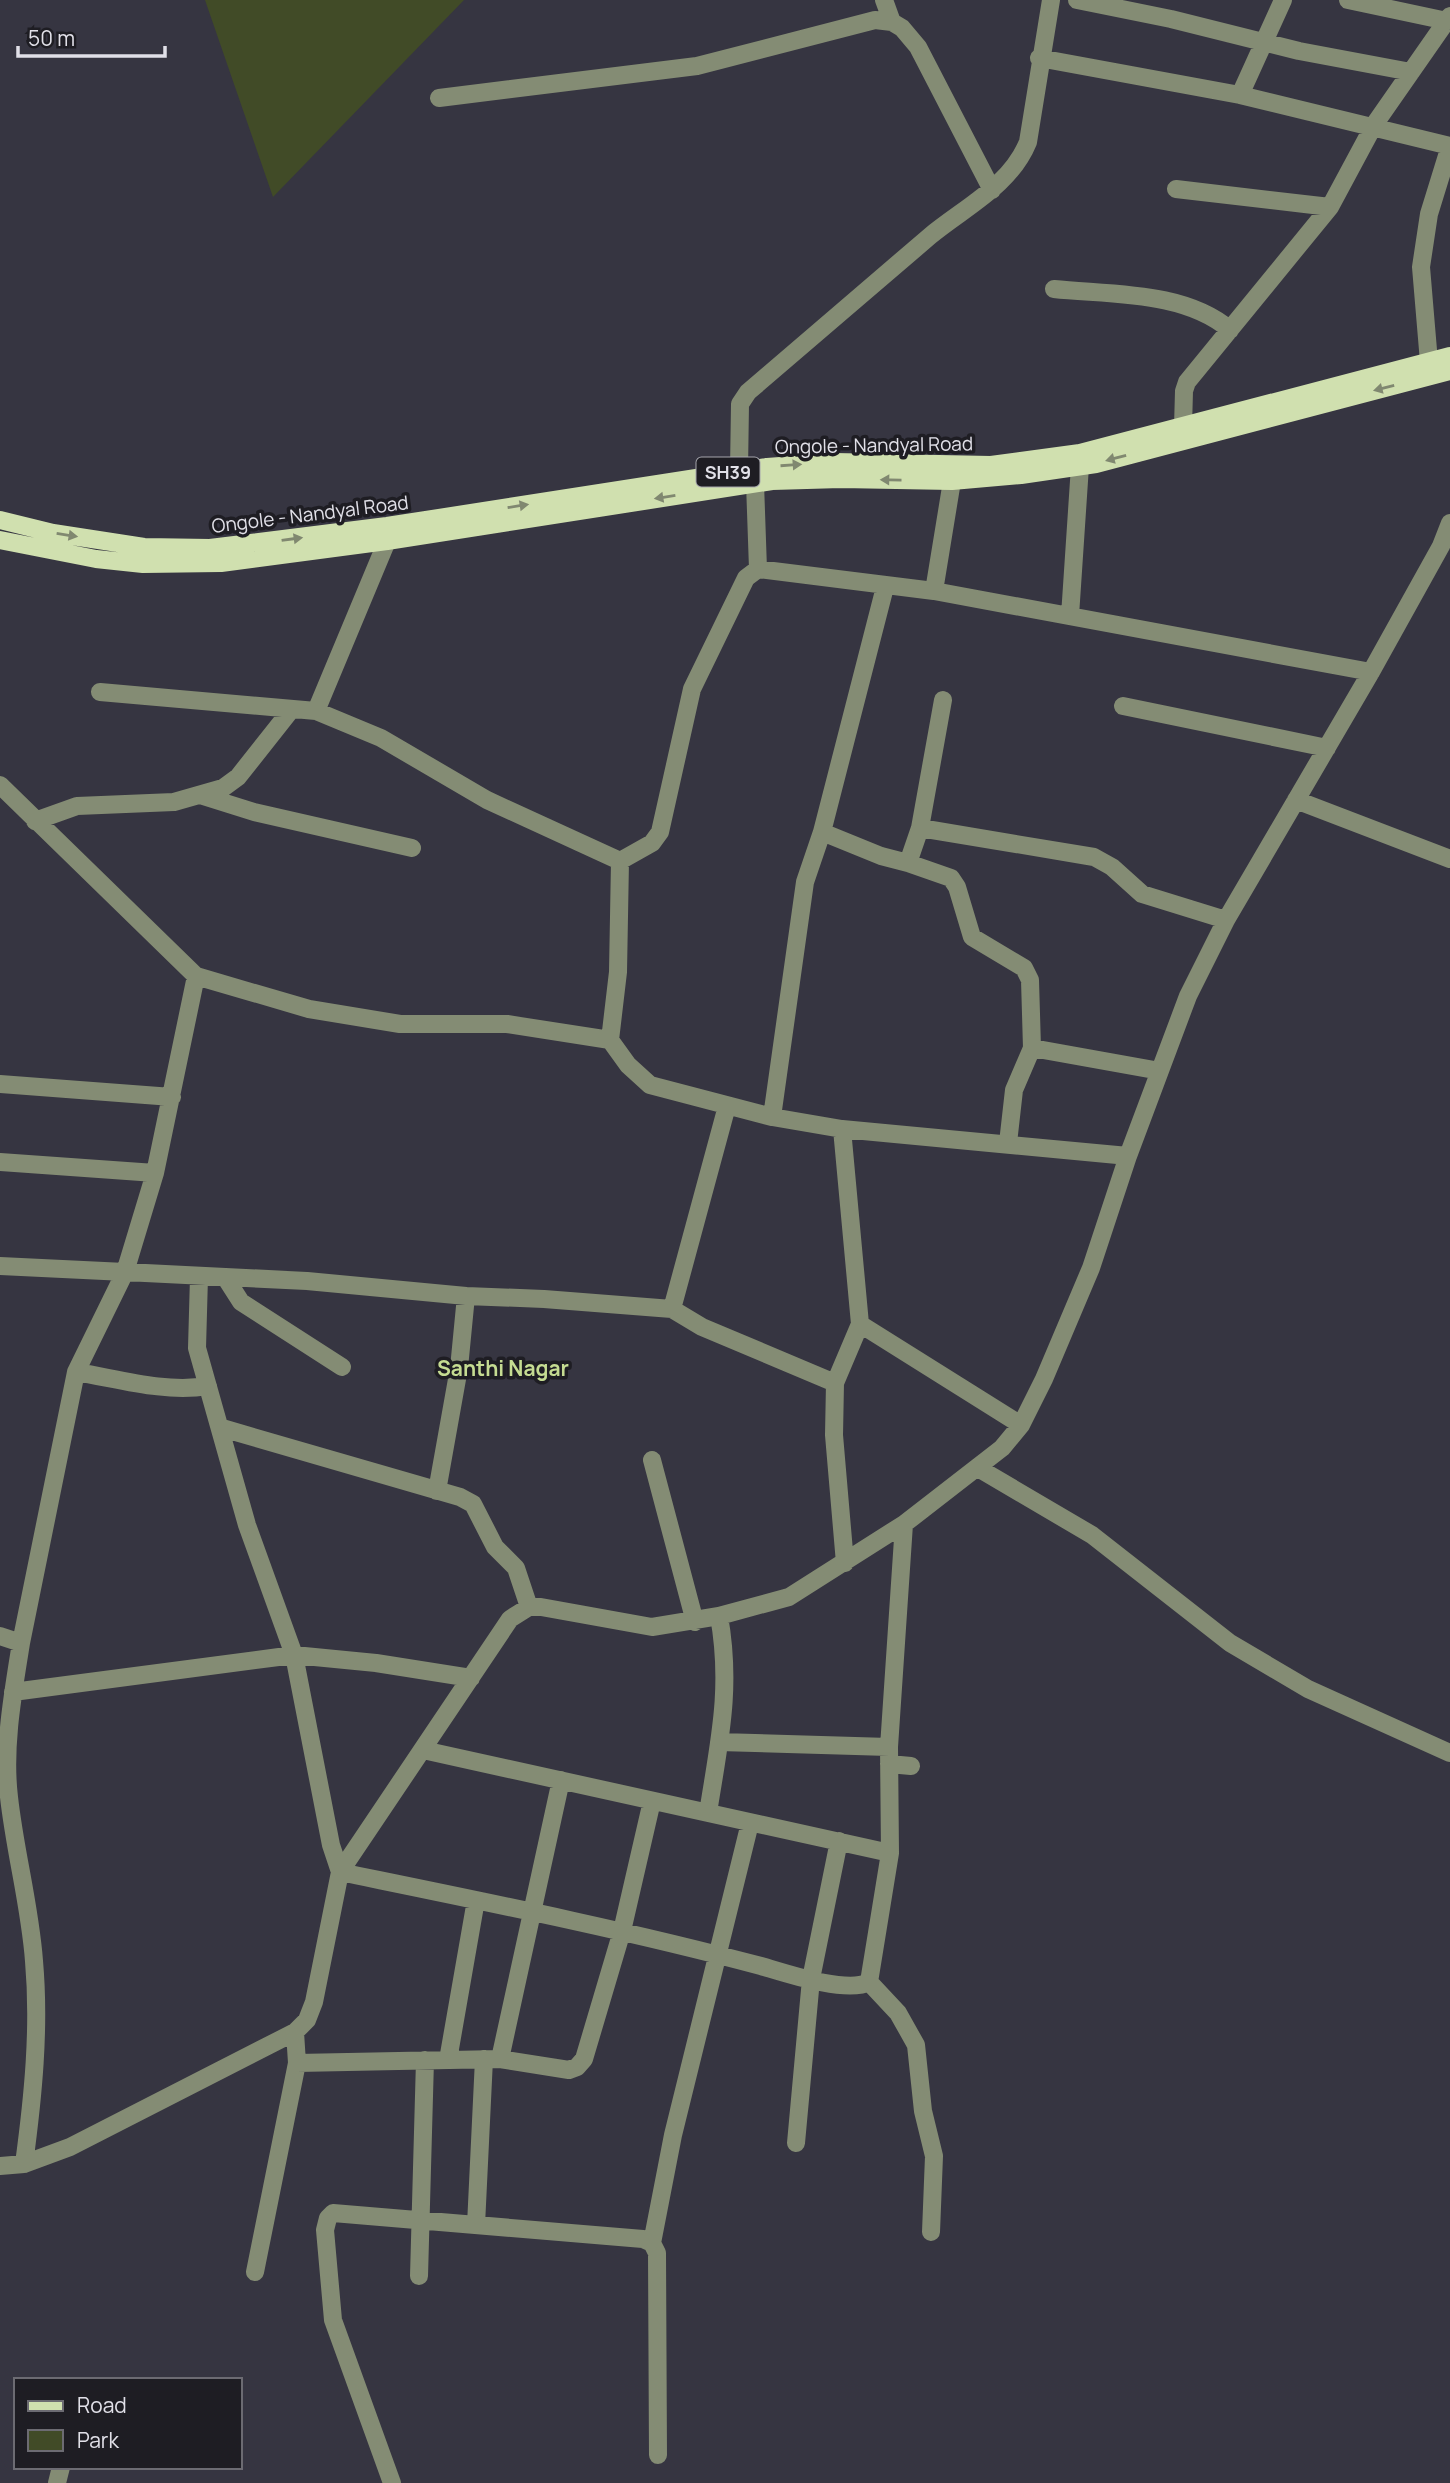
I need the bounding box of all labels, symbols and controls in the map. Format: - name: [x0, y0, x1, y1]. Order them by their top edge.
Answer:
- scale bar: [18, 14, 164, 58]
- text: 50 m: [28, 24, 75, 52]
- one-way arrow: [1373, 383, 1395, 394]
- street label: Ongole - Nandyal Road: [775, 430, 973, 460]
- one-way arrow: [1106, 454, 1127, 464]
- road number: SH39: [696, 458, 760, 486]
- one-way arrow: [780, 459, 802, 470]
- one-way arrow: [880, 474, 902, 485]
- street label: Ongole - Nandyal Road: [210, 489, 410, 539]
- one-way arrow: [654, 492, 676, 503]
- one-way arrow: [507, 500, 529, 511]
- one-way arrow: [56, 530, 78, 541]
- one-way arrow: [282, 533, 304, 544]
- district label: Santhi Nagar: [437, 1354, 569, 1382]
- legend: [14, 2378, 242, 2469]
- text: Road: [77, 2391, 127, 2419]
- text: Park: [77, 2426, 119, 2454]

